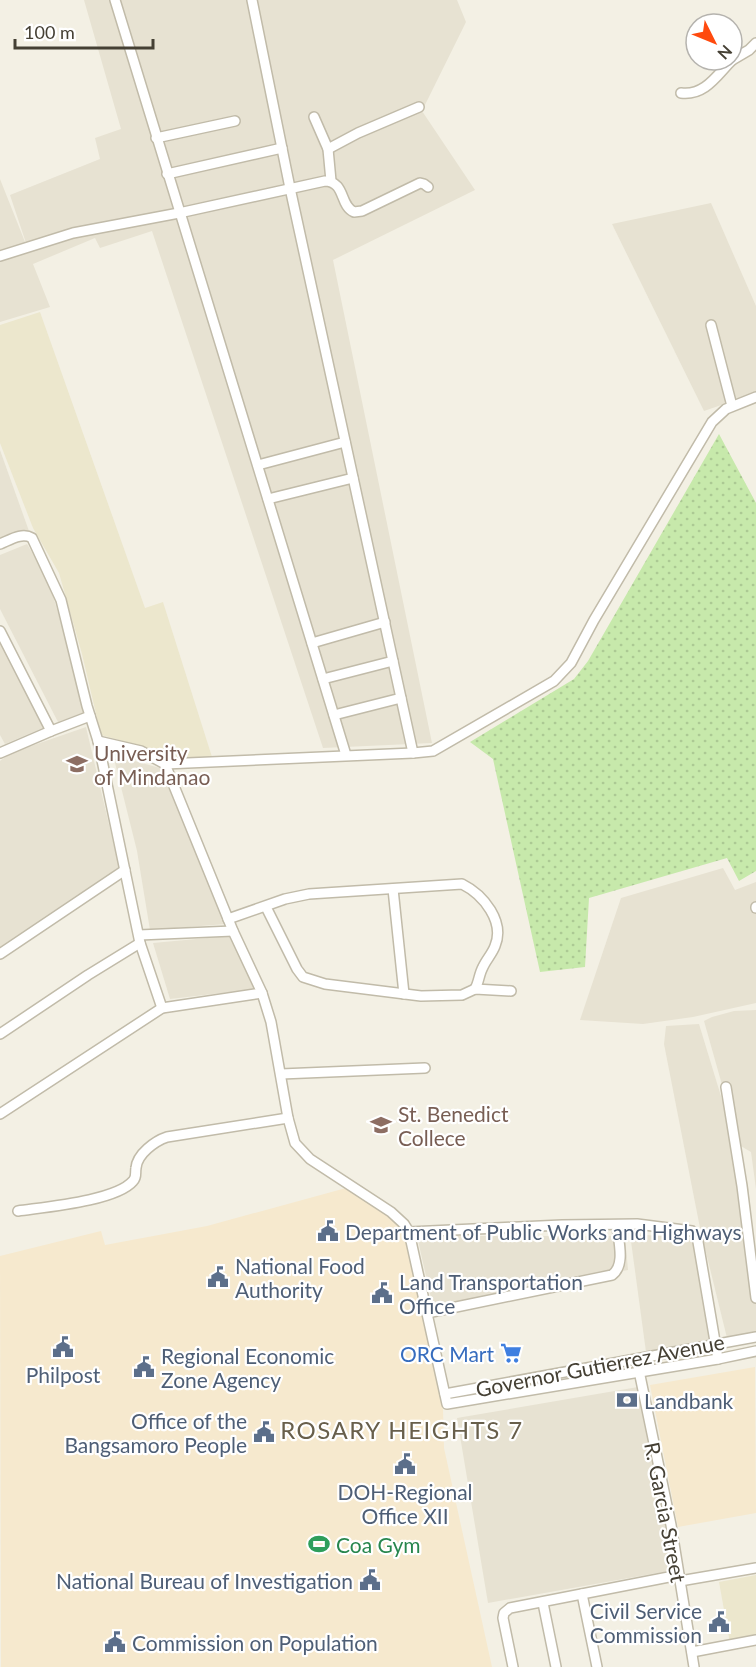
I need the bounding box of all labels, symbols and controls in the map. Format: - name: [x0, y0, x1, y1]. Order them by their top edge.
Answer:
- scale bar: [15, 12, 153, 50]
- north arrow: [684, 12, 744, 72]
- text: 100 m: [24, 21, 75, 43]
- text: N: [714, 42, 736, 64]
- place label: University of Mindanao: [94, 740, 210, 789]
- school or university icon: University of Mindanao: [65, 752, 89, 776]
- place label: St. Benedict Collece: [398, 1101, 509, 1150]
- school or university icon: St. Benedict Collece: [369, 1113, 393, 1137]
- public building icon: Department of Public Works and Highways: [316, 1219, 340, 1243]
- place label: Department of Public Works and Highways: [345, 1219, 742, 1244]
- place label: National Food Authority: [235, 1253, 365, 1302]
- public building icon: National Food Authority: [206, 1265, 230, 1289]
- place label: Land Transportation Office: [399, 1269, 583, 1318]
- public building icon: Land Transportation Office: [370, 1281, 394, 1305]
- street label: Governor Gutierrez Avenue: [474, 1329, 726, 1401]
- public building icon: Philpost: [51, 1335, 75, 1359]
- place label: ORC Mart: [400, 1341, 494, 1366]
- supermarket icon: ORC Mart: [499, 1341, 523, 1365]
- place label: Regional Economic Zone Agency: [161, 1343, 334, 1392]
- public building icon: Regional Economic Zone Agency: [132, 1355, 156, 1379]
- place label: Philpost: [26, 1362, 101, 1387]
- bank icon: Landbank: [615, 1388, 639, 1412]
- place label: Landbank: [644, 1388, 734, 1413]
- place label: Office of the Bangsamoro People: [64, 1408, 247, 1457]
- district label: ROSARY HEIGHTS 7: [280, 1415, 524, 1444]
- public building icon: Office of the Bangsamoro People: [252, 1420, 276, 1444]
- street label: R. Garcia Street: [640, 1440, 692, 1585]
- public building icon: DOH-Regional Office XII: [393, 1452, 417, 1476]
- place label: DOH-Regional Office XII: [337, 1479, 473, 1528]
- sports icon: Coa Gym: [307, 1532, 331, 1556]
- place label: Coa Gym: [336, 1532, 421, 1557]
- place label: National Bureau of Investigation: [56, 1568, 353, 1593]
- public building icon: National Bureau of Investigation: [358, 1568, 382, 1592]
- place label: Civil Service Commission: [590, 1598, 702, 1647]
- public building icon: Civil Service Commission: [707, 1610, 731, 1634]
- public building icon: Commission on Population: [103, 1630, 127, 1654]
- place label: Commission on Population: [132, 1630, 378, 1655]

